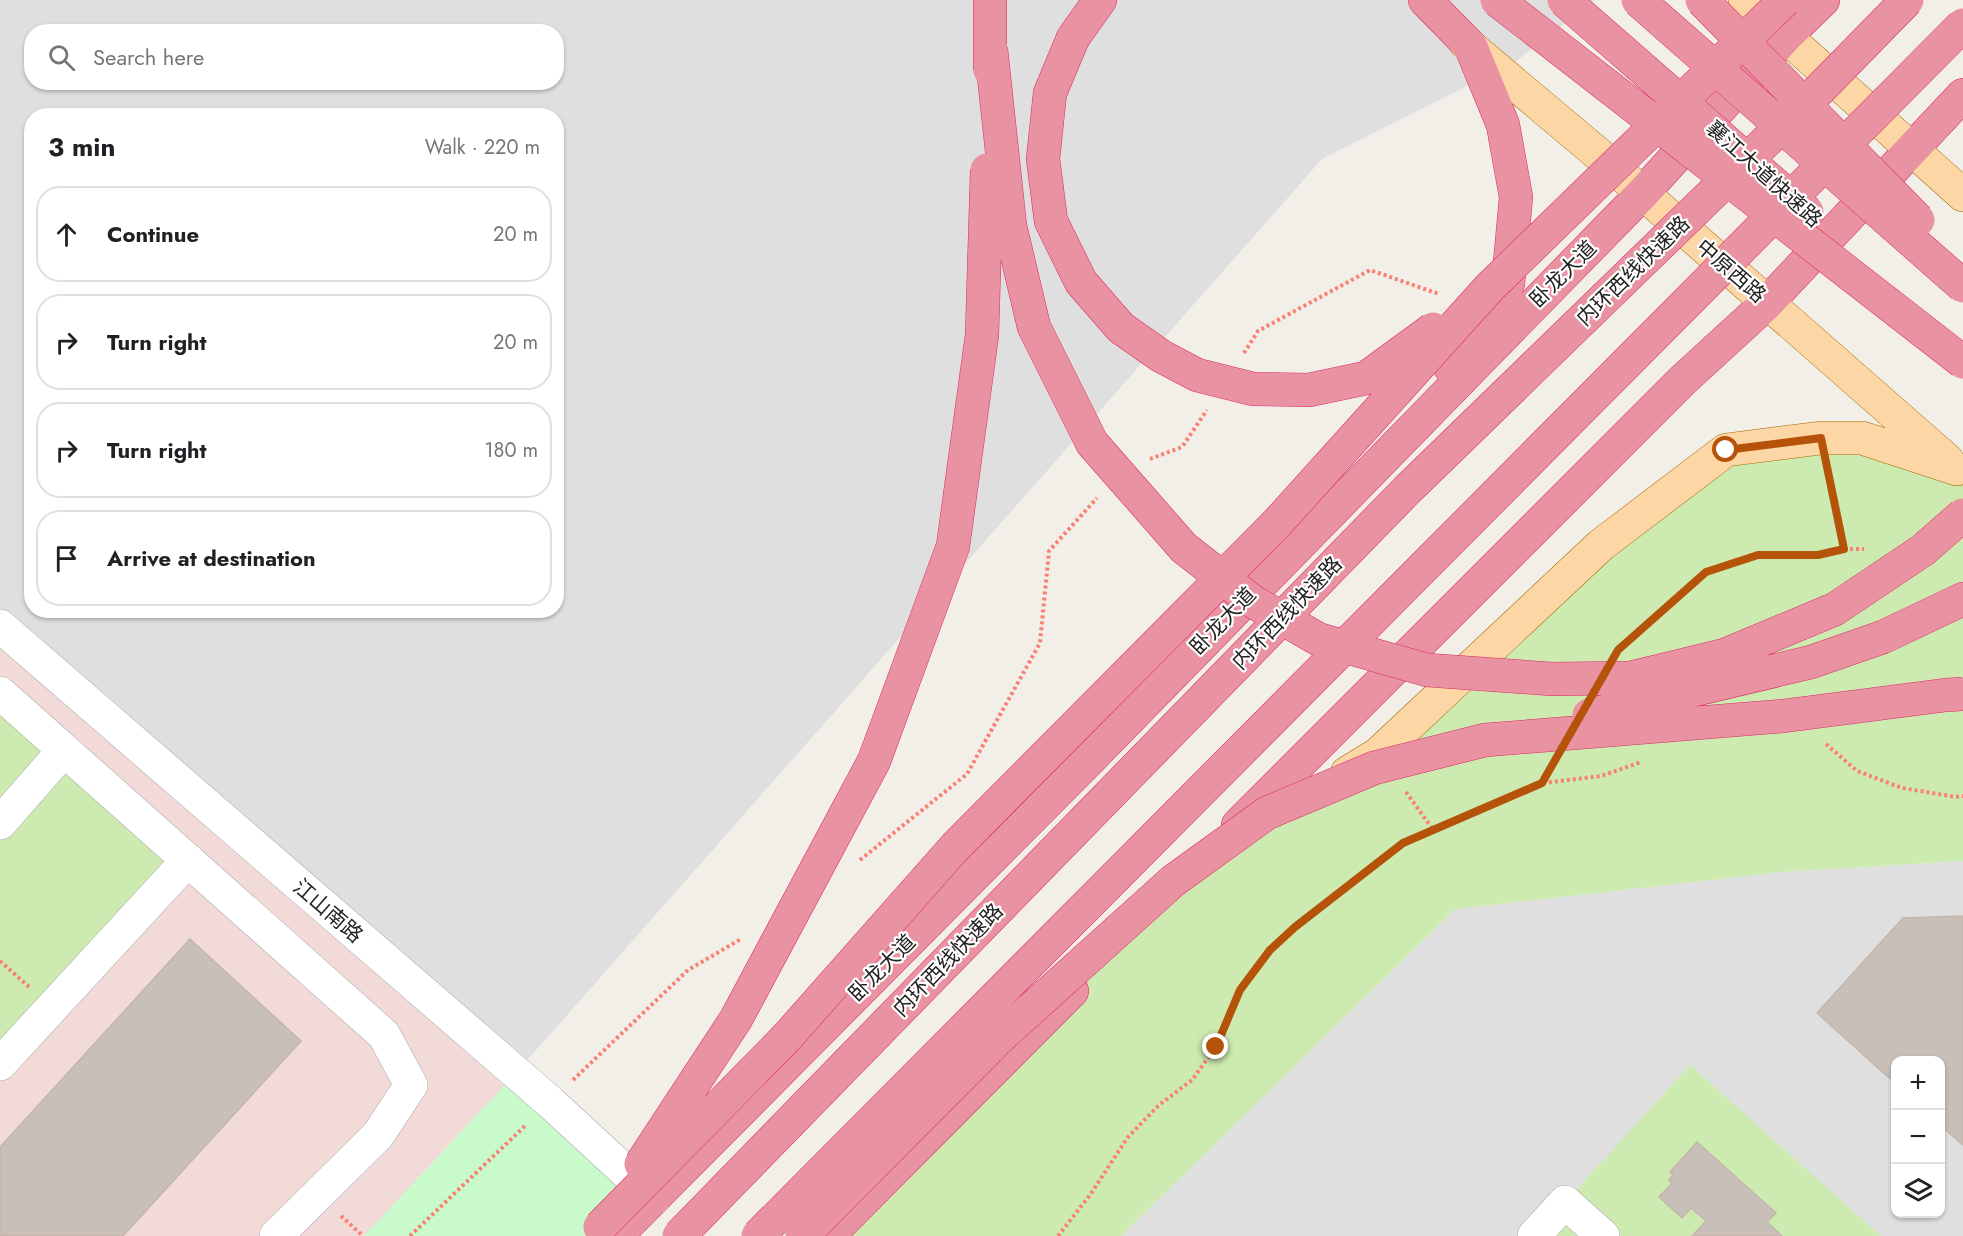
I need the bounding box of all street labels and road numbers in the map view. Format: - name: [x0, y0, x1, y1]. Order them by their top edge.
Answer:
- street label: 襄江大道快速路: [1699, 114, 1829, 234]
- street label: 内环西线快速路: [1570, 209, 1696, 333]
- street label: 中原西路: [1689, 232, 1773, 310]
- street label: 卧龙大道: [1523, 234, 1603, 314]
- street label: 内环西线快速路: [1225, 550, 1349, 676]
- street label: 卧龙大道: [1183, 580, 1263, 662]
- street label: 江山南路: [286, 872, 370, 950]
- street label: 内环西线快速路: [886, 897, 1010, 1023]
- street label: 卧龙大道: [842, 928, 922, 1008]

